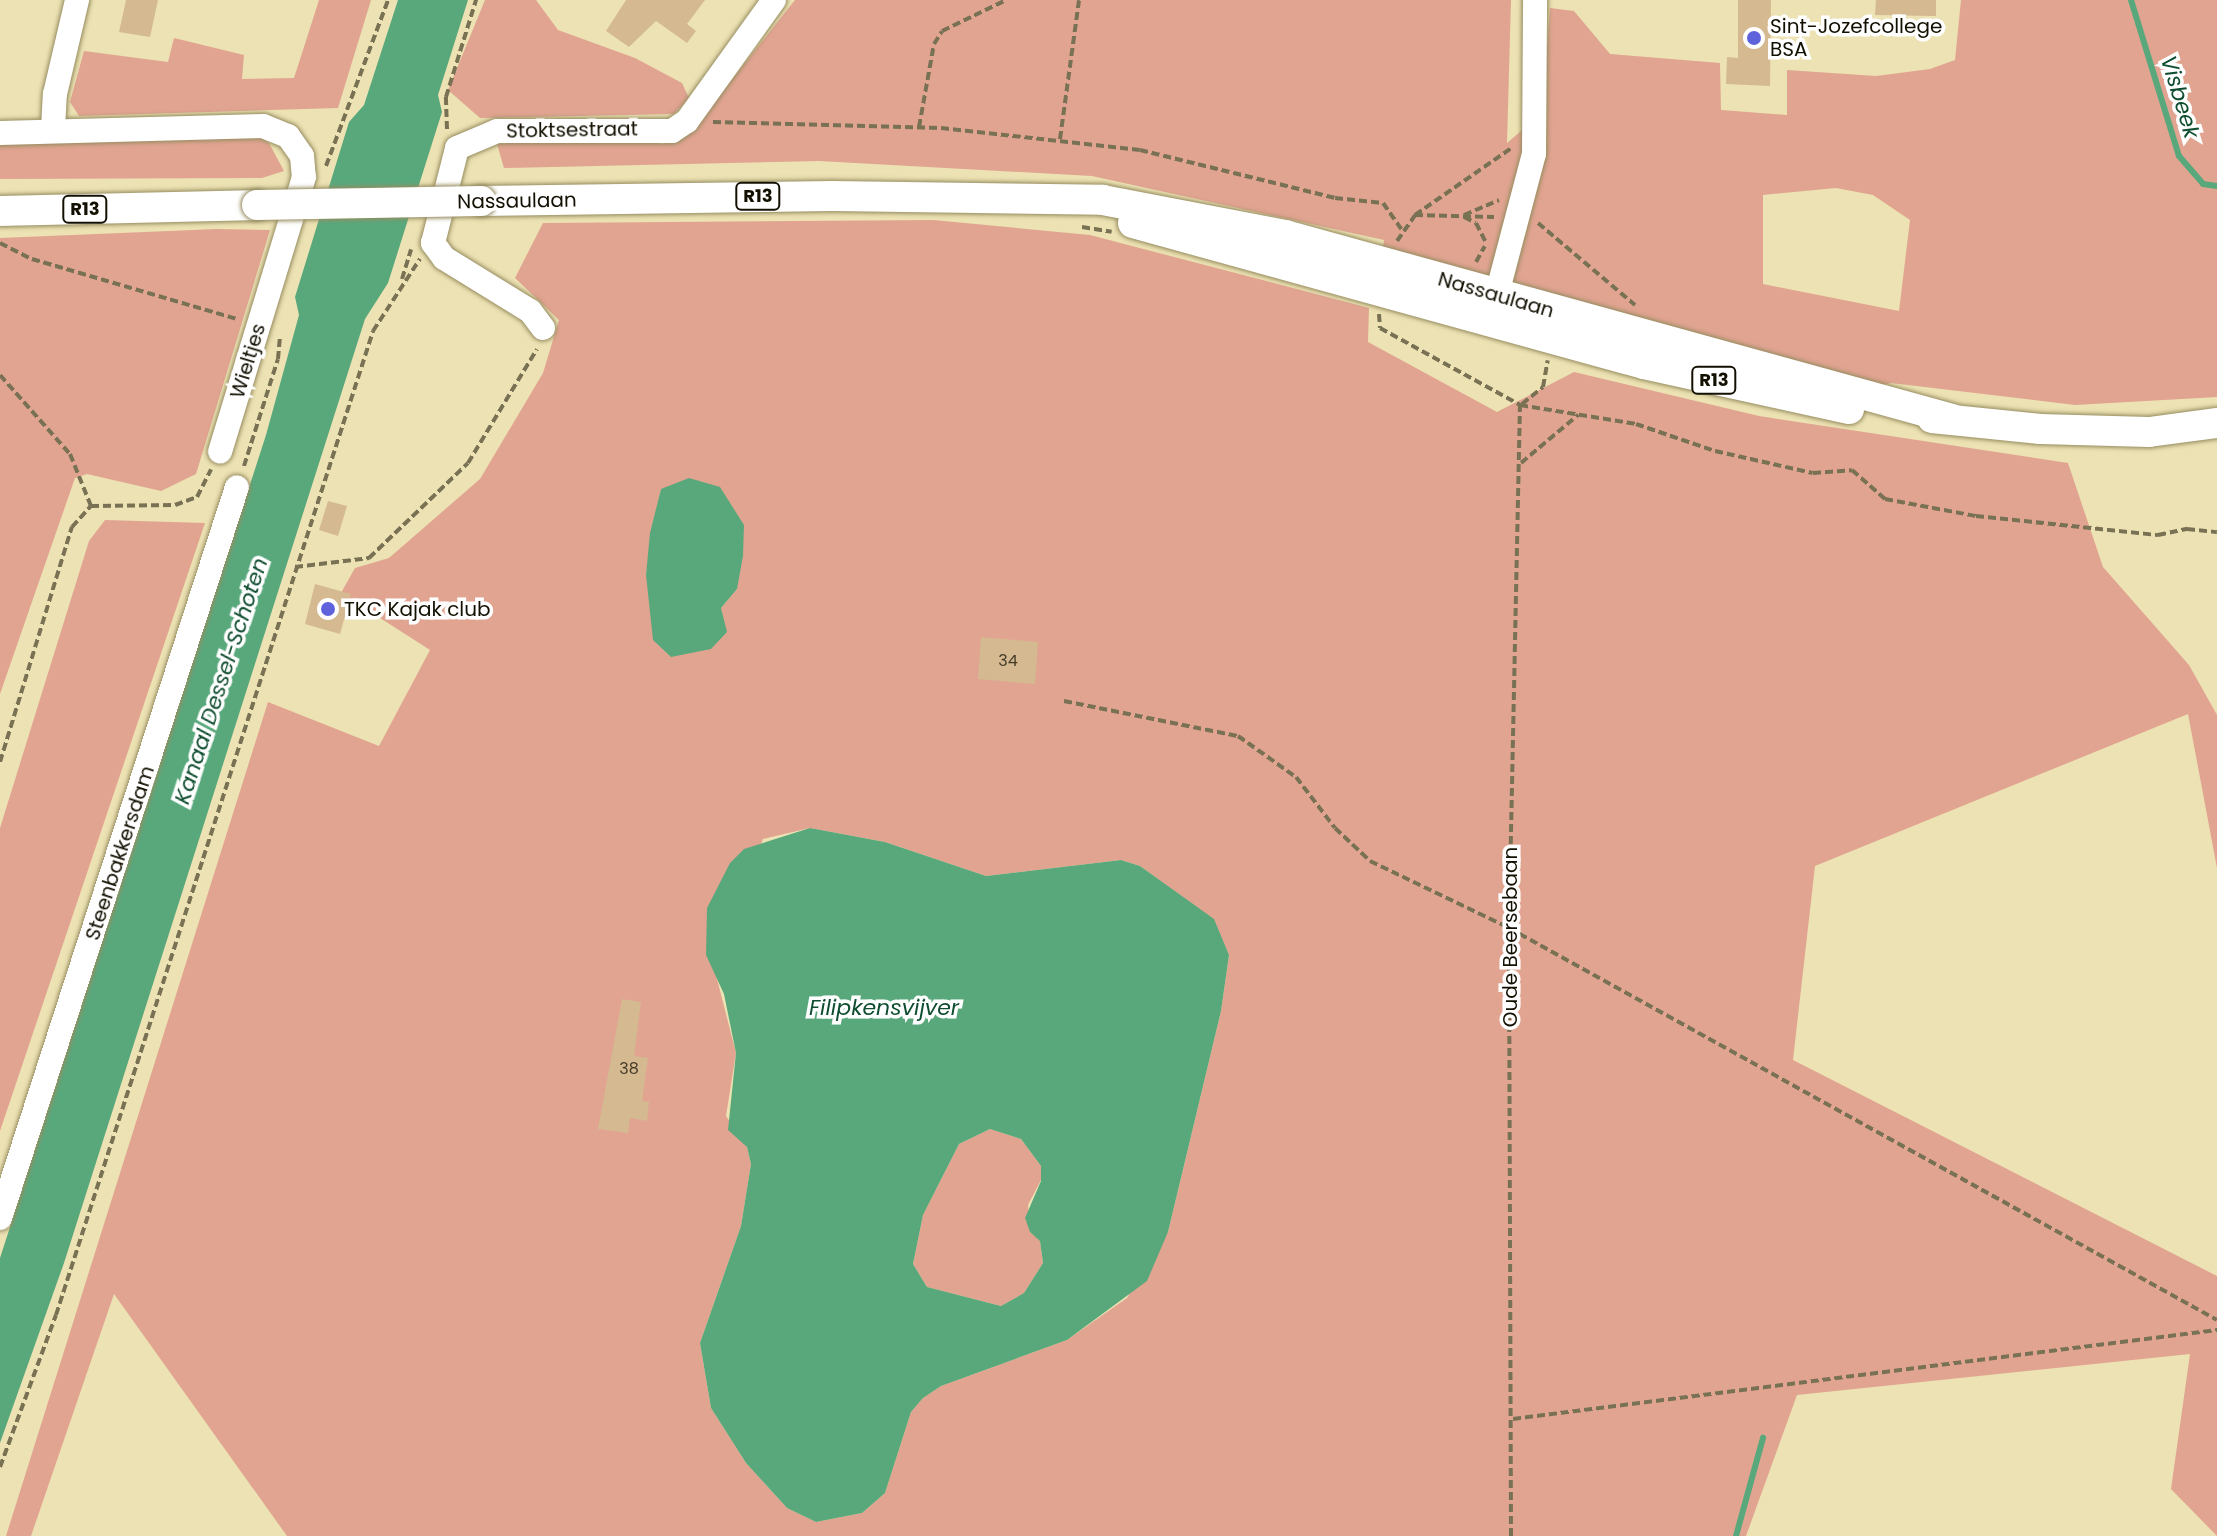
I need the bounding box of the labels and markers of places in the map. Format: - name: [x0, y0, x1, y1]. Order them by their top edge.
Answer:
- place label: Sint-Jozefcollege BSA: [1770, 14, 1942, 61]
- marker: Sint-Jozefcollege BSA: [1745, 29, 1763, 47]
- place label: TKC Kajak club: [344, 597, 491, 621]
- marker: TKC Kajak club: [319, 600, 337, 618]

